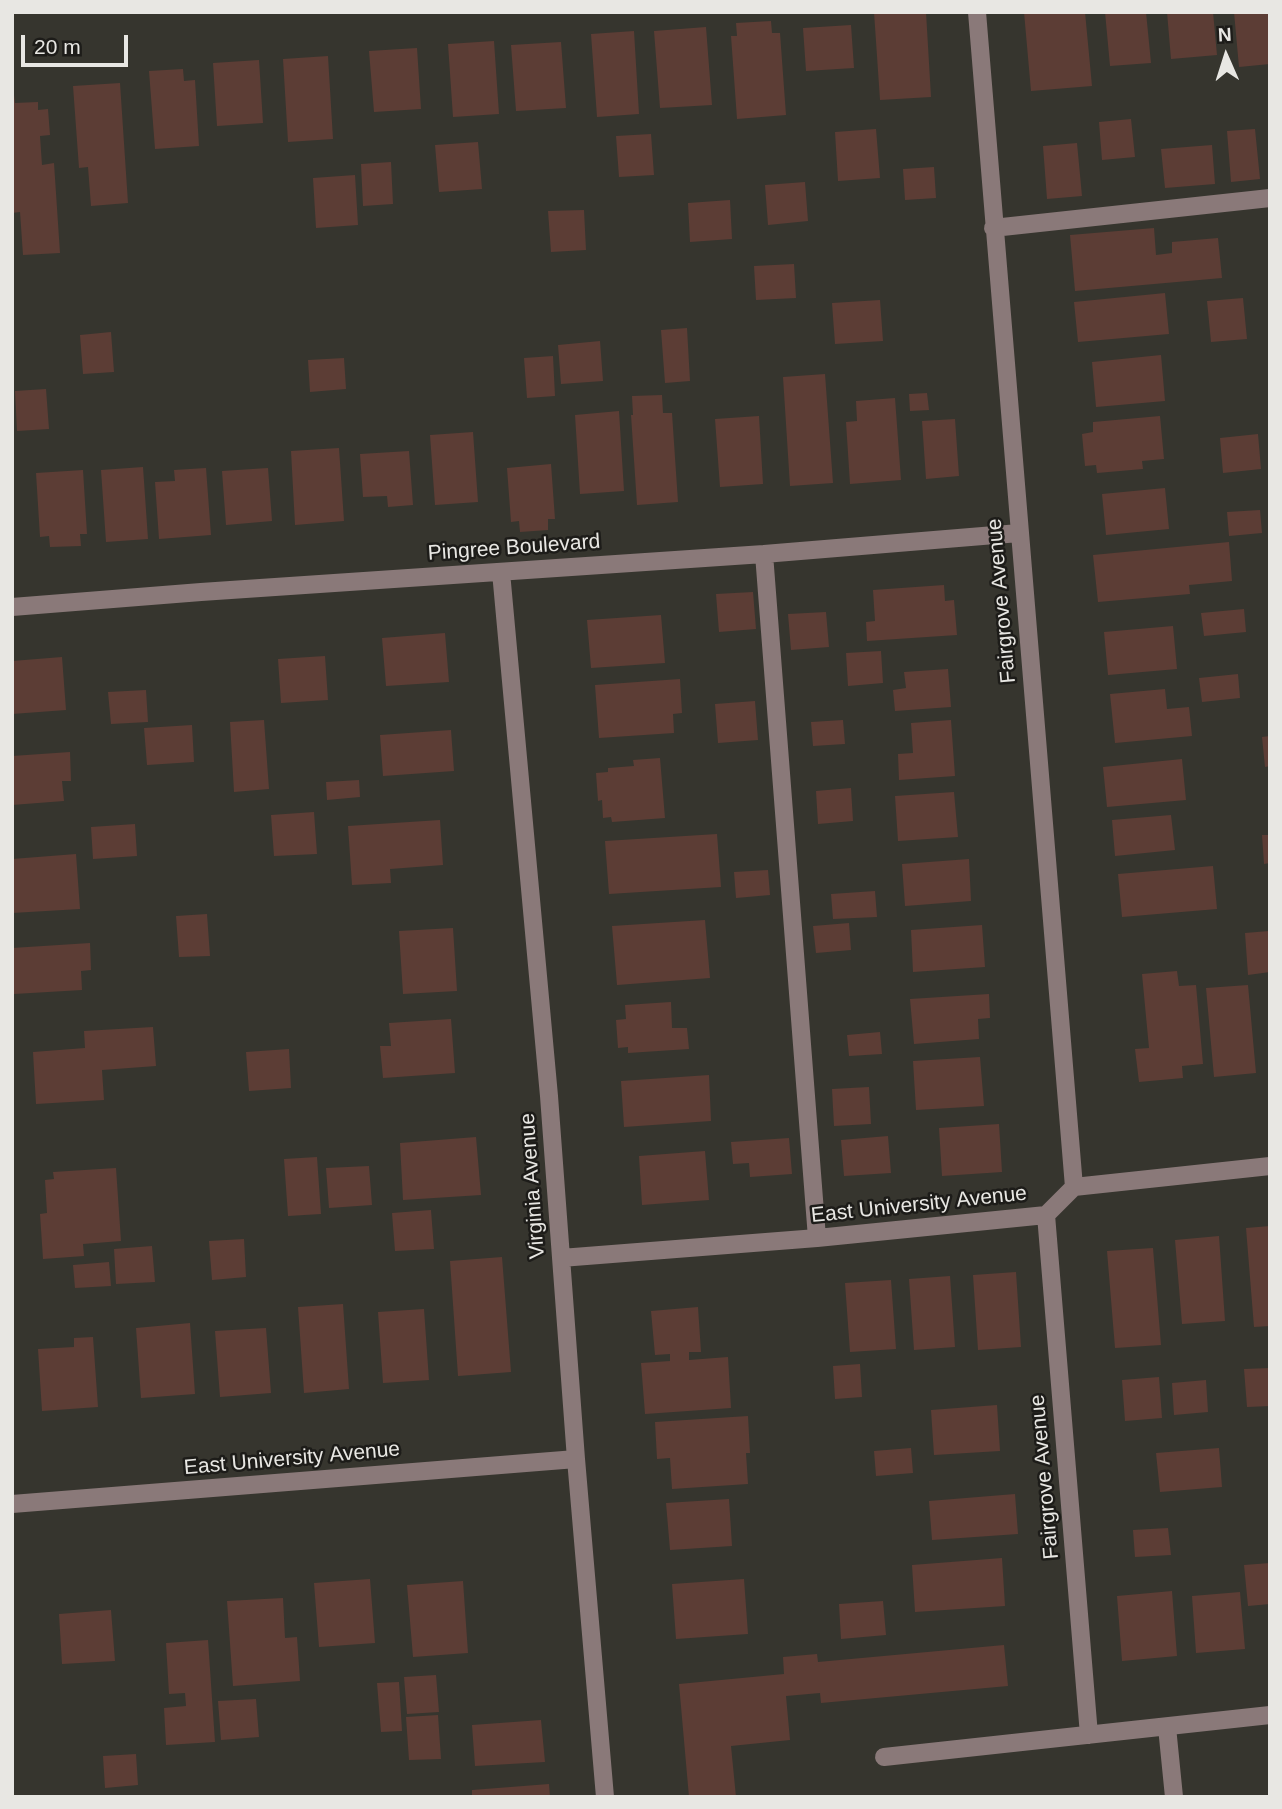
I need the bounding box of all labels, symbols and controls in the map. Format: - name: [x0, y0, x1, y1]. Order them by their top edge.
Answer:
- scale bar: [24, 21, 131, 65]
- north arrow: [1191, 21, 1261, 91]
- text: N: [1217, 24, 1232, 45]
- text: 20 m: [34, 35, 81, 58]
- street label: Fairgrove Avenue: [982, 518, 1022, 684]
- street label: Pingree Boulevard: [427, 529, 601, 567]
- street label: Virginia Avenue: [515, 1112, 551, 1260]
- street label: East University Avenue: [810, 1181, 1028, 1229]
- street label: Fairgrove Avenue: [1025, 1394, 1065, 1560]
- street label: East University Avenue: [183, 1437, 401, 1481]

